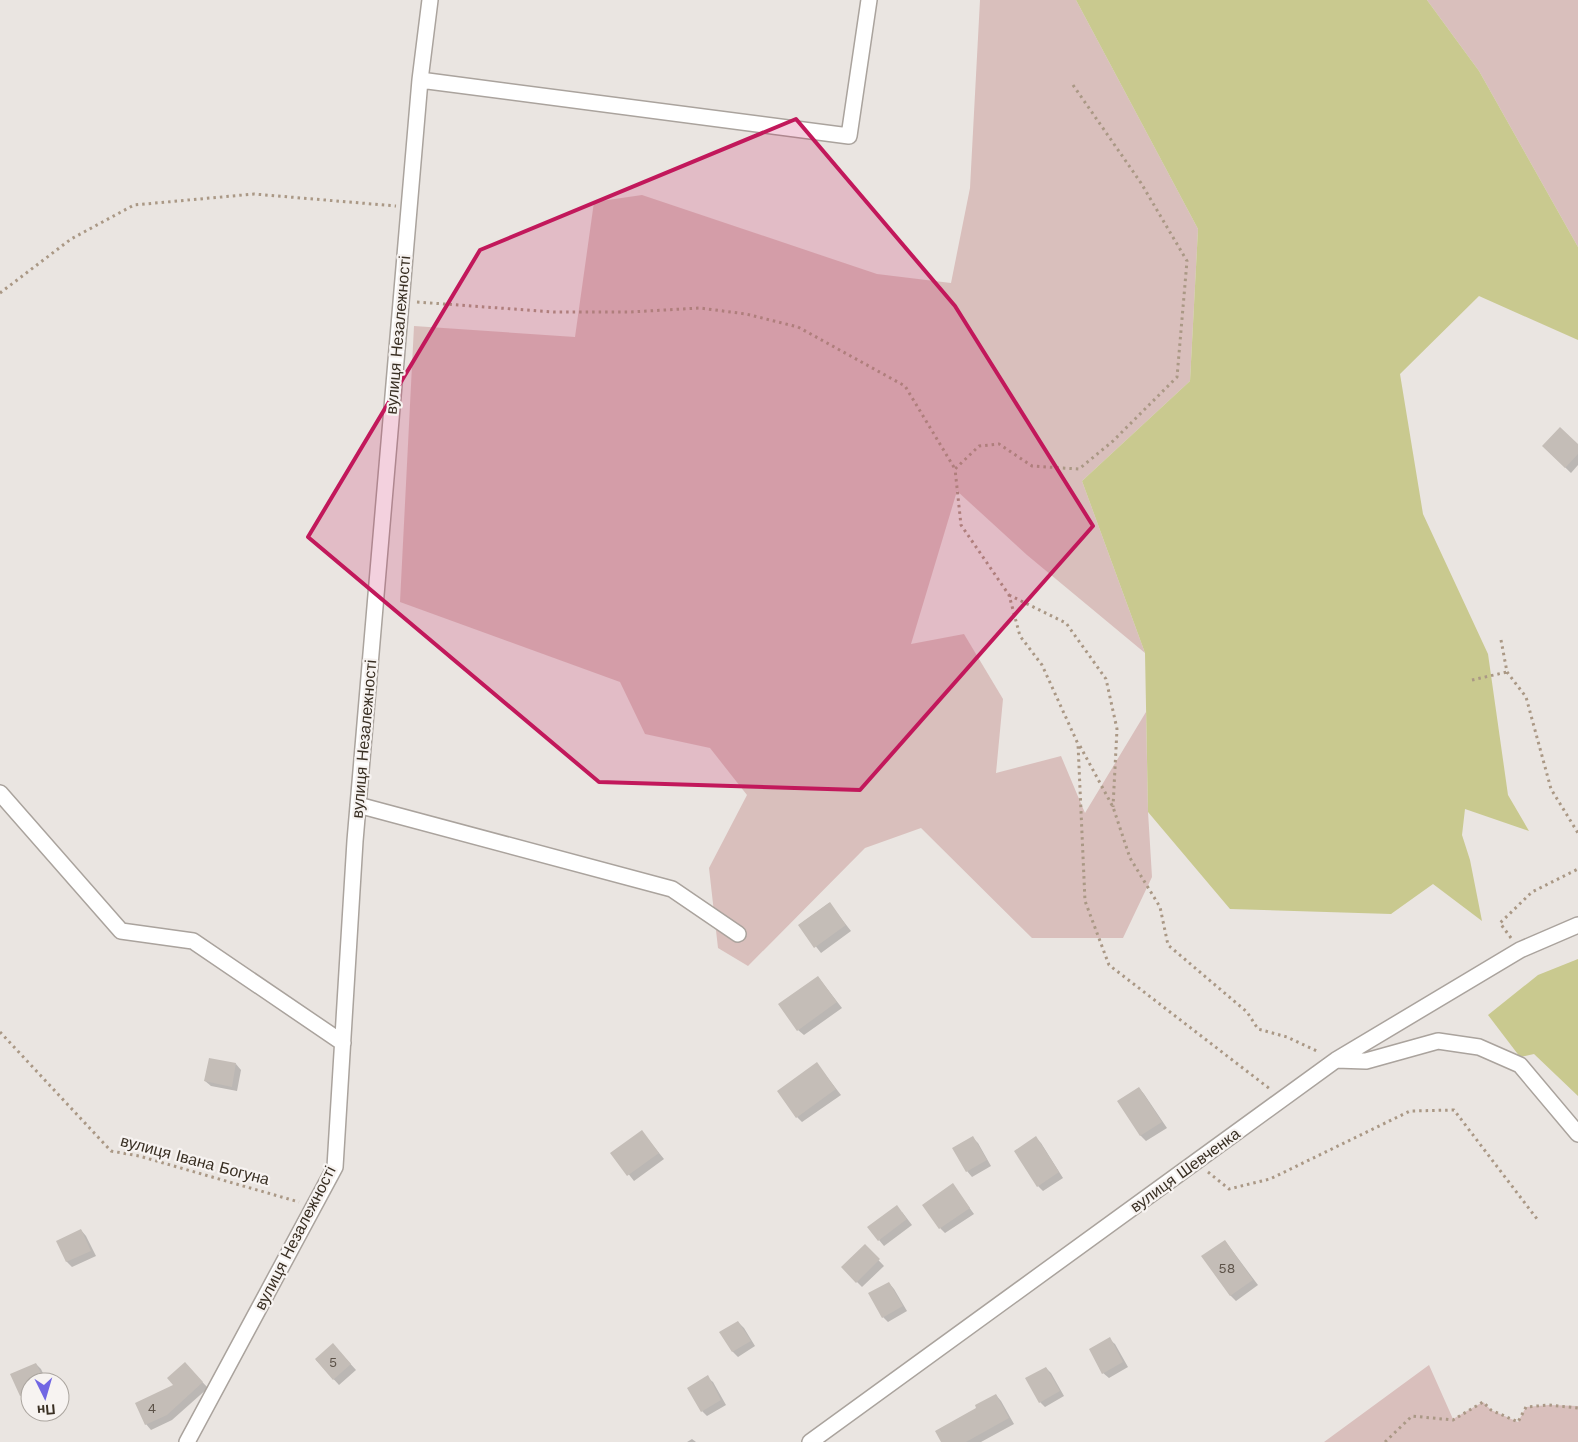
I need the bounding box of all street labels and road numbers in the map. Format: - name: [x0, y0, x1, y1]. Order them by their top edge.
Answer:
- street label: вулиця Незалежності: [382, 255, 414, 415]
- street label: вулиця Незалежності: [348, 659, 380, 819]
- street label: вулиця Шевченка: [1126, 1124, 1244, 1216]
- street label: вулиця Івана Богуна: [119, 1131, 272, 1189]
- street label: вулиця Незалежності: [250, 1163, 340, 1313]

